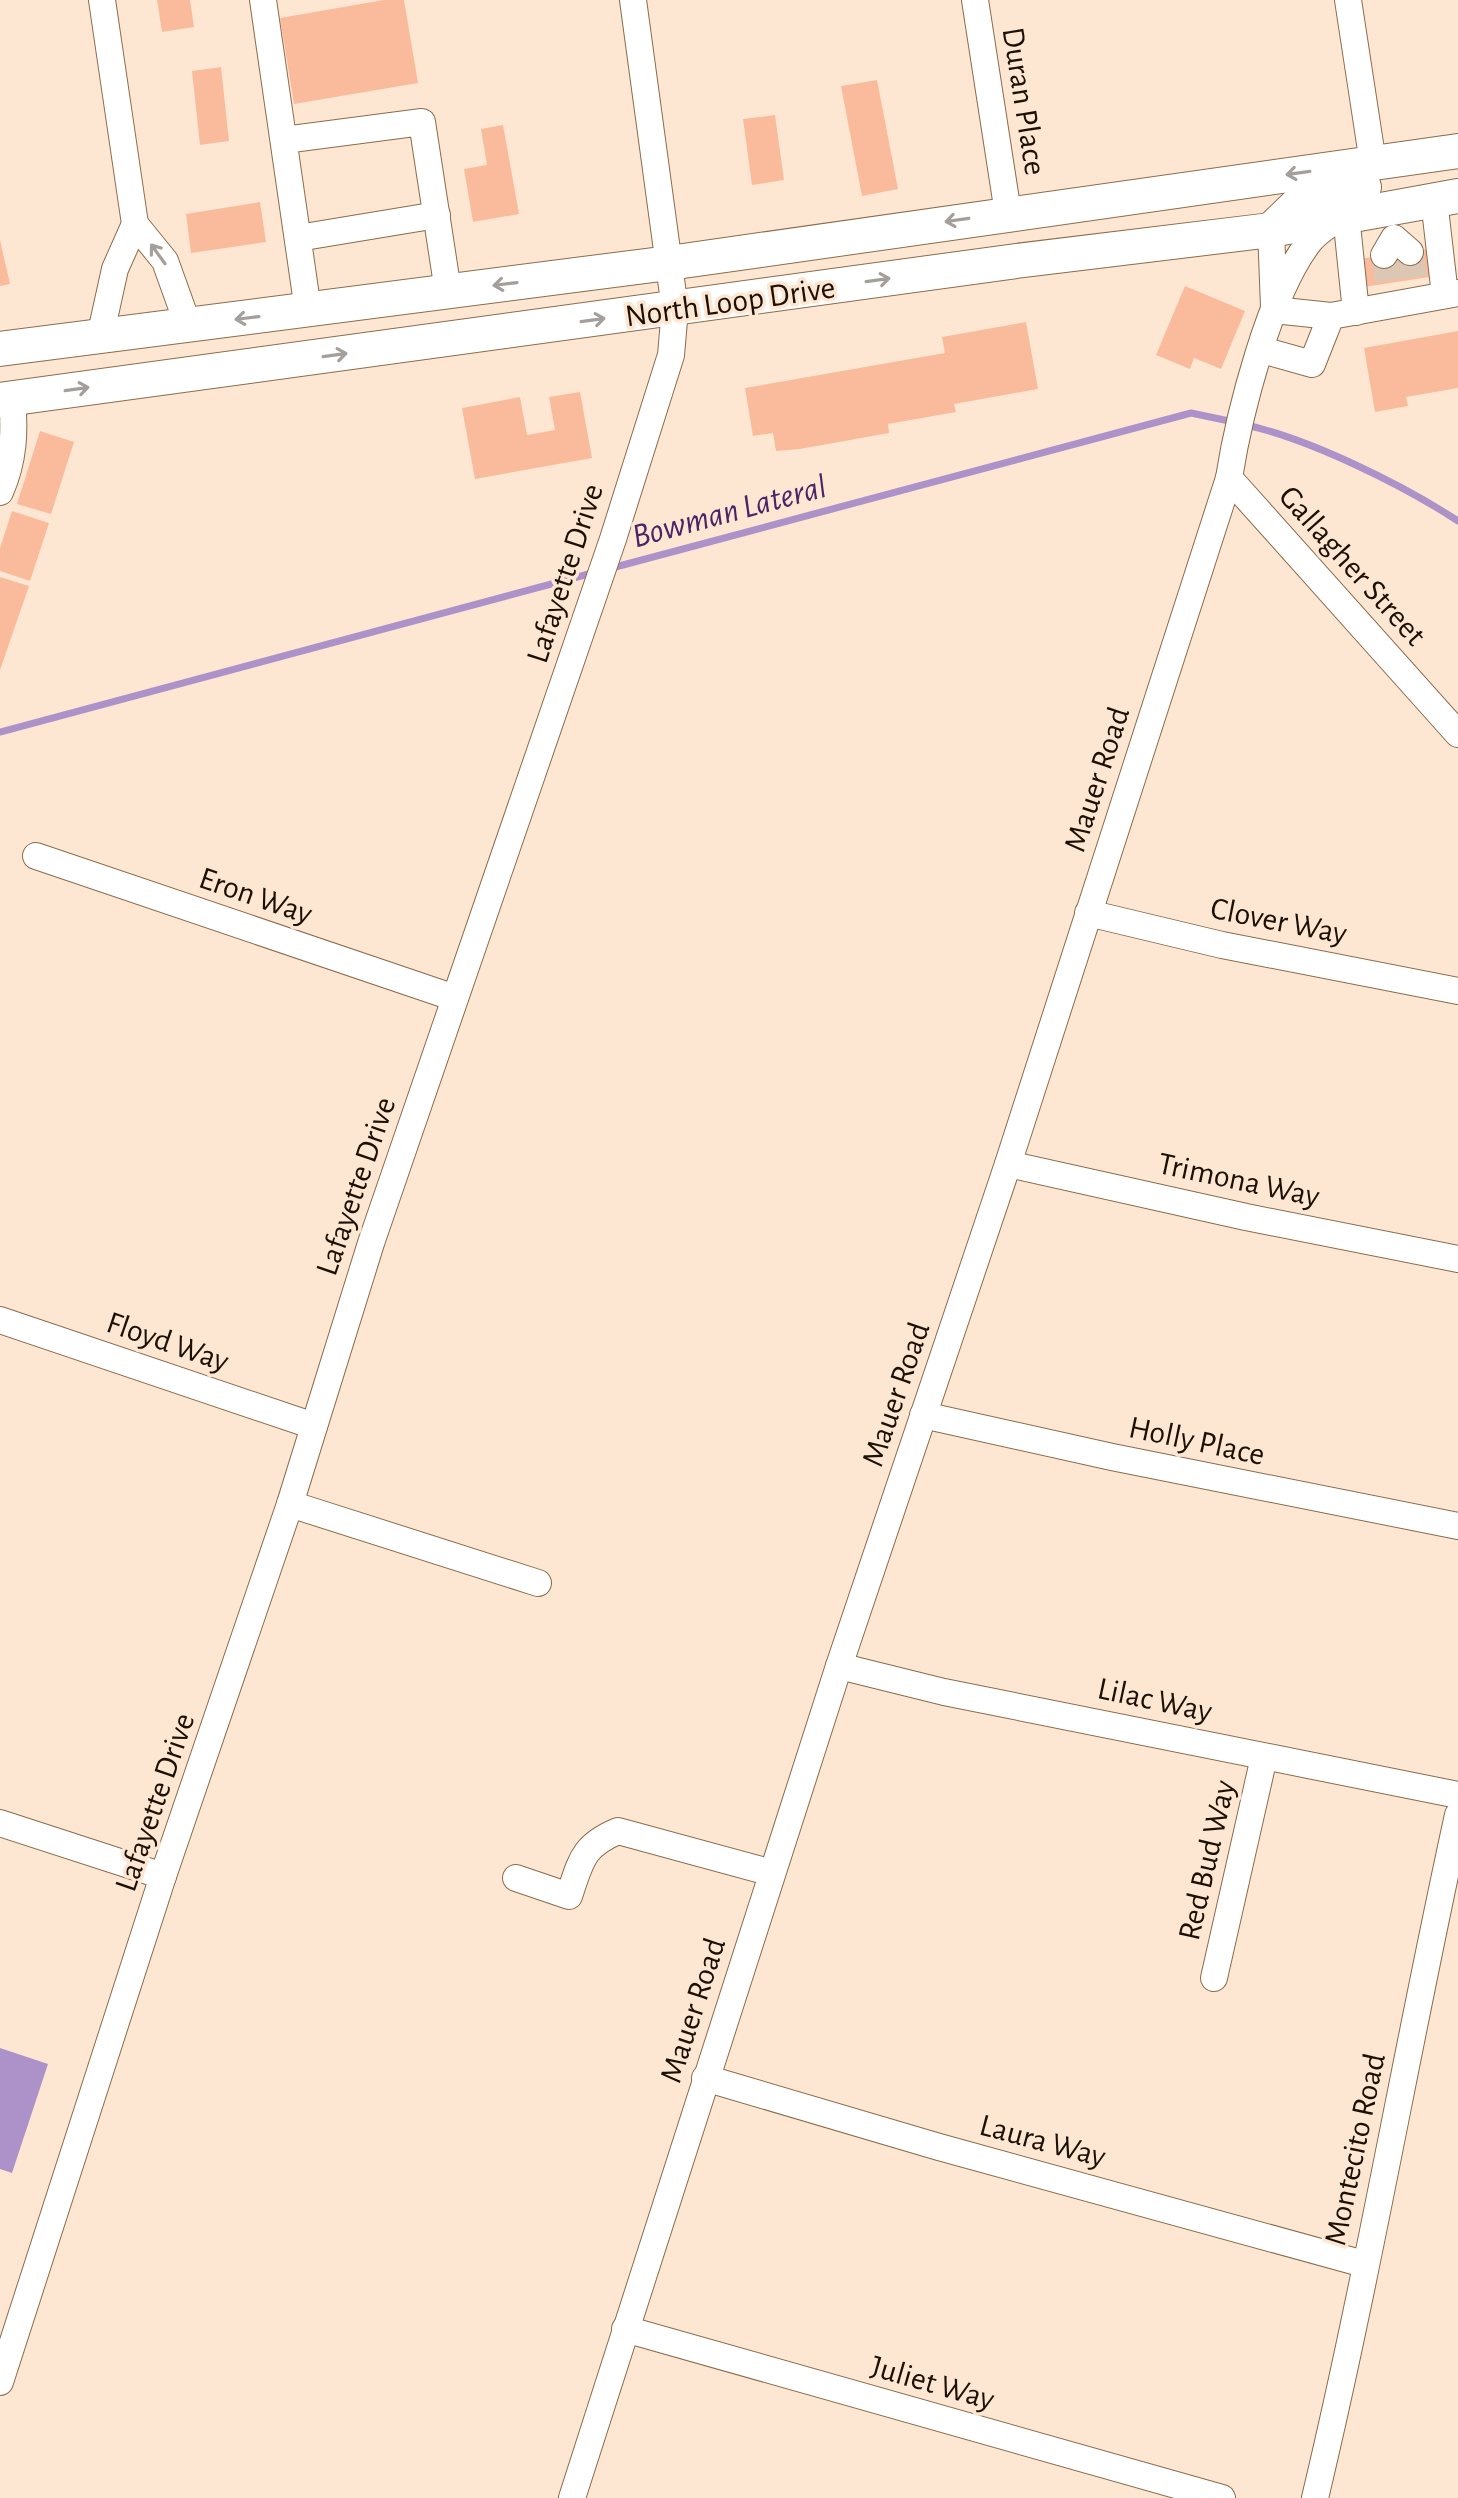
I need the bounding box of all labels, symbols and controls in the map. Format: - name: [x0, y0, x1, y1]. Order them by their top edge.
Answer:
- street label: Duran Place: [997, 25, 1051, 177]
- one-way arrow: [1285, 166, 1311, 181]
- one-way arrow: [945, 213, 970, 228]
- one-way arrow: [150, 244, 167, 265]
- street label: North Loop Drive: [623, 271, 837, 333]
- one-way arrow: [864, 273, 891, 288]
- one-way arrow: [493, 277, 518, 292]
- one-way arrow: [235, 310, 261, 325]
- one-way arrow: [580, 312, 605, 327]
- one-way arrow: [322, 347, 347, 362]
- one-way arrow: [64, 381, 89, 396]
- water label: Bowman Lateral: [629, 470, 831, 554]
- street label: Lafayette Drive: [521, 480, 609, 667]
- street label: Gallagher Street: [1273, 480, 1432, 652]
- street label: Mauer Road: [1059, 703, 1135, 856]
- street label: Eron Way: [195, 862, 317, 930]
- street label: Clover Way: [1208, 892, 1350, 950]
- street label: Lafayette Drive: [311, 1093, 401, 1279]
- street label: Trimona Way: [1155, 1147, 1323, 1213]
- street label: Floyd Way: [102, 1306, 233, 1378]
- street label: Mauer Road: [856, 1318, 935, 1470]
- street label: Holly Place: [1126, 1411, 1268, 1471]
- street label: Lilac Way: [1095, 1672, 1215, 1728]
- street label: Lafayette Drive: [110, 1709, 200, 1895]
- street label: Red Bud Way: [1173, 1777, 1241, 1943]
- street label: Mauer Road: [655, 1934, 731, 2087]
- street label: Montecito Road: [1319, 2050, 1391, 2248]
- street label: Laura Way: [976, 2109, 1110, 2173]
- street label: Juliet Way: [867, 2350, 998, 2416]

